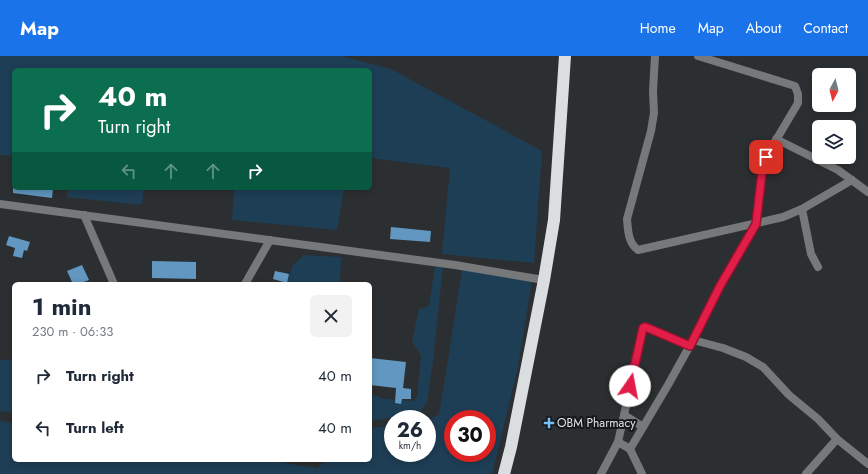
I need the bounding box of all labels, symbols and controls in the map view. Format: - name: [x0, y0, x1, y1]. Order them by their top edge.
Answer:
- text: Map: [20, 15, 59, 42]
- text: Home: [640, 18, 676, 38]
- text: Map: [698, 18, 724, 38]
- text: About: [746, 18, 781, 38]
- text: Contact: [803, 18, 848, 38]
- north arrow: [812, 68, 856, 112]
- map controls: [812, 68, 856, 164]
- text: 40 m: [98, 76, 167, 117]
- icon: right: [32, 84, 84, 136]
- text: Turn right: [98, 114, 170, 140]
- button: layers: [812, 120, 856, 164]
- pin: [749, 140, 783, 174]
- icon: arrive: [755, 146, 777, 168]
- icon: left: [118, 160, 140, 182]
- icon: ahead: [160, 160, 182, 182]
- icon: ahead: [202, 160, 224, 182]
- icon: right: [244, 160, 266, 182]
- text: 1 min: [32, 289, 92, 324]
- button: close: [310, 295, 352, 337]
- text: 230 m · 06:33: [32, 322, 113, 341]
- icon: right: [32, 365, 54, 387]
- text: Turn right: [66, 365, 134, 387]
- text: 40 m: [318, 365, 352, 387]
- position arrow: [609, 365, 651, 407]
- speed limit sign: 30: [444, 410, 496, 462]
- place label: OBM Pharmacy: [557, 414, 636, 432]
- text: 26: [397, 416, 423, 445]
- icon: left: [32, 417, 54, 439]
- text: Turn left: [66, 417, 124, 439]
- text: 40 m: [318, 417, 352, 439]
- marker: OBM Pharmacy: [544, 418, 554, 428]
- text: km/h: [399, 438, 421, 453]

